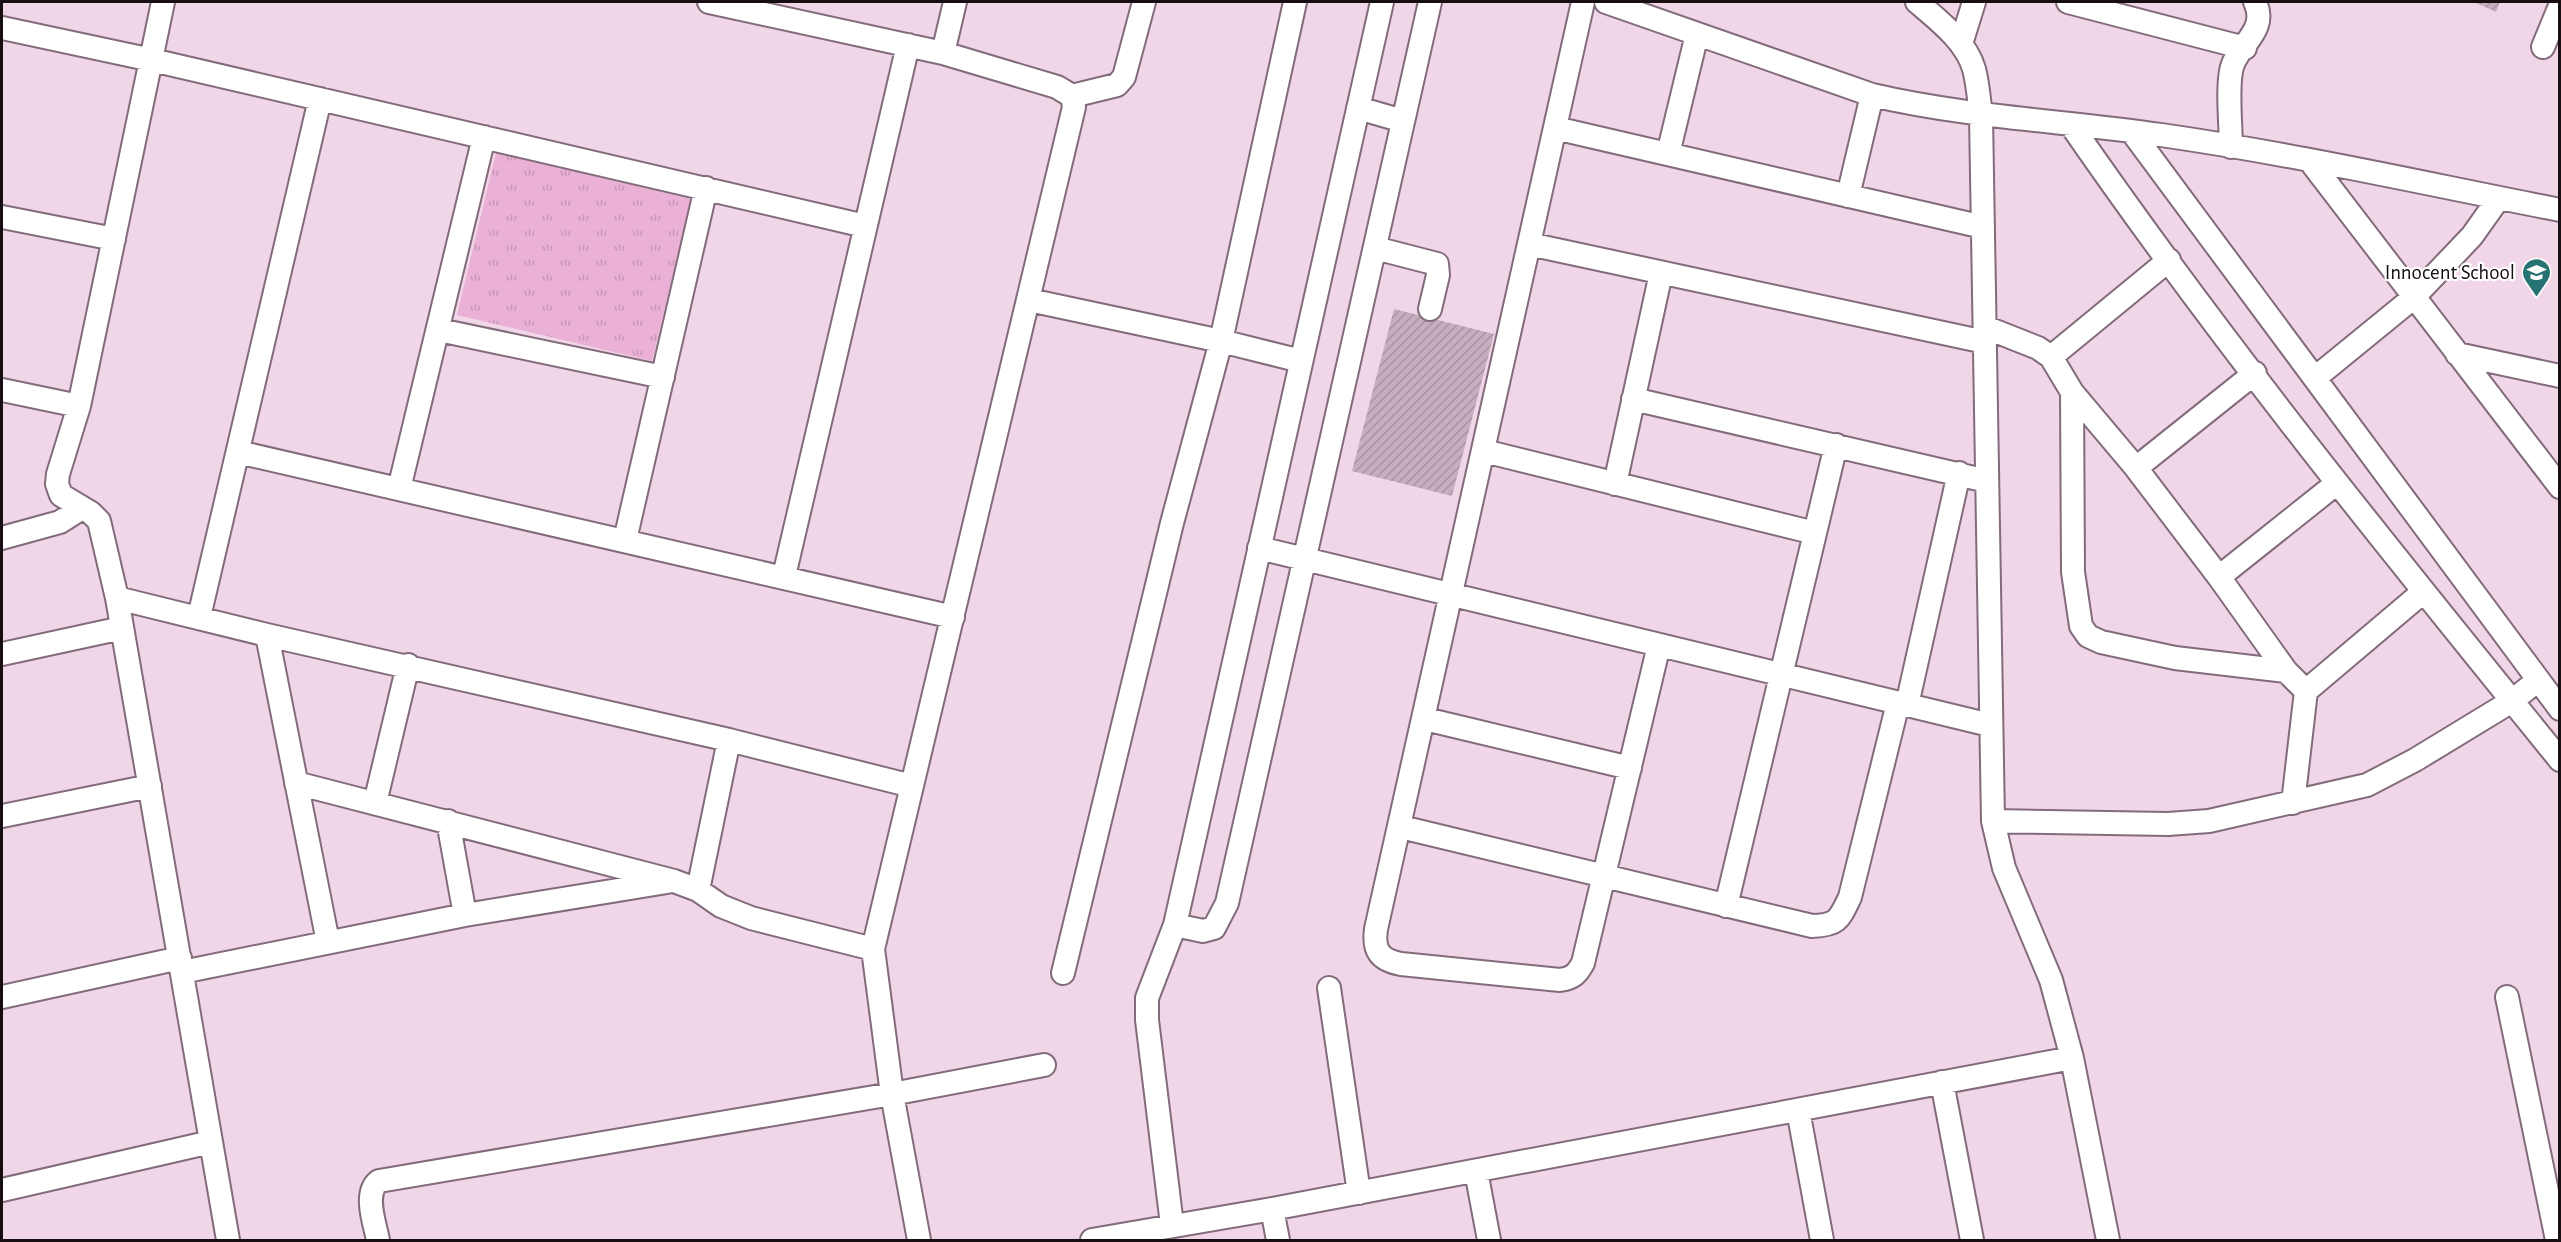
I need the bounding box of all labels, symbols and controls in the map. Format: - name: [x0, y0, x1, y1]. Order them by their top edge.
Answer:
- school or university icon: Innocent School: [2520, 256, 2552, 298]
- place label: Innocent School: [2385, 262, 2515, 283]

